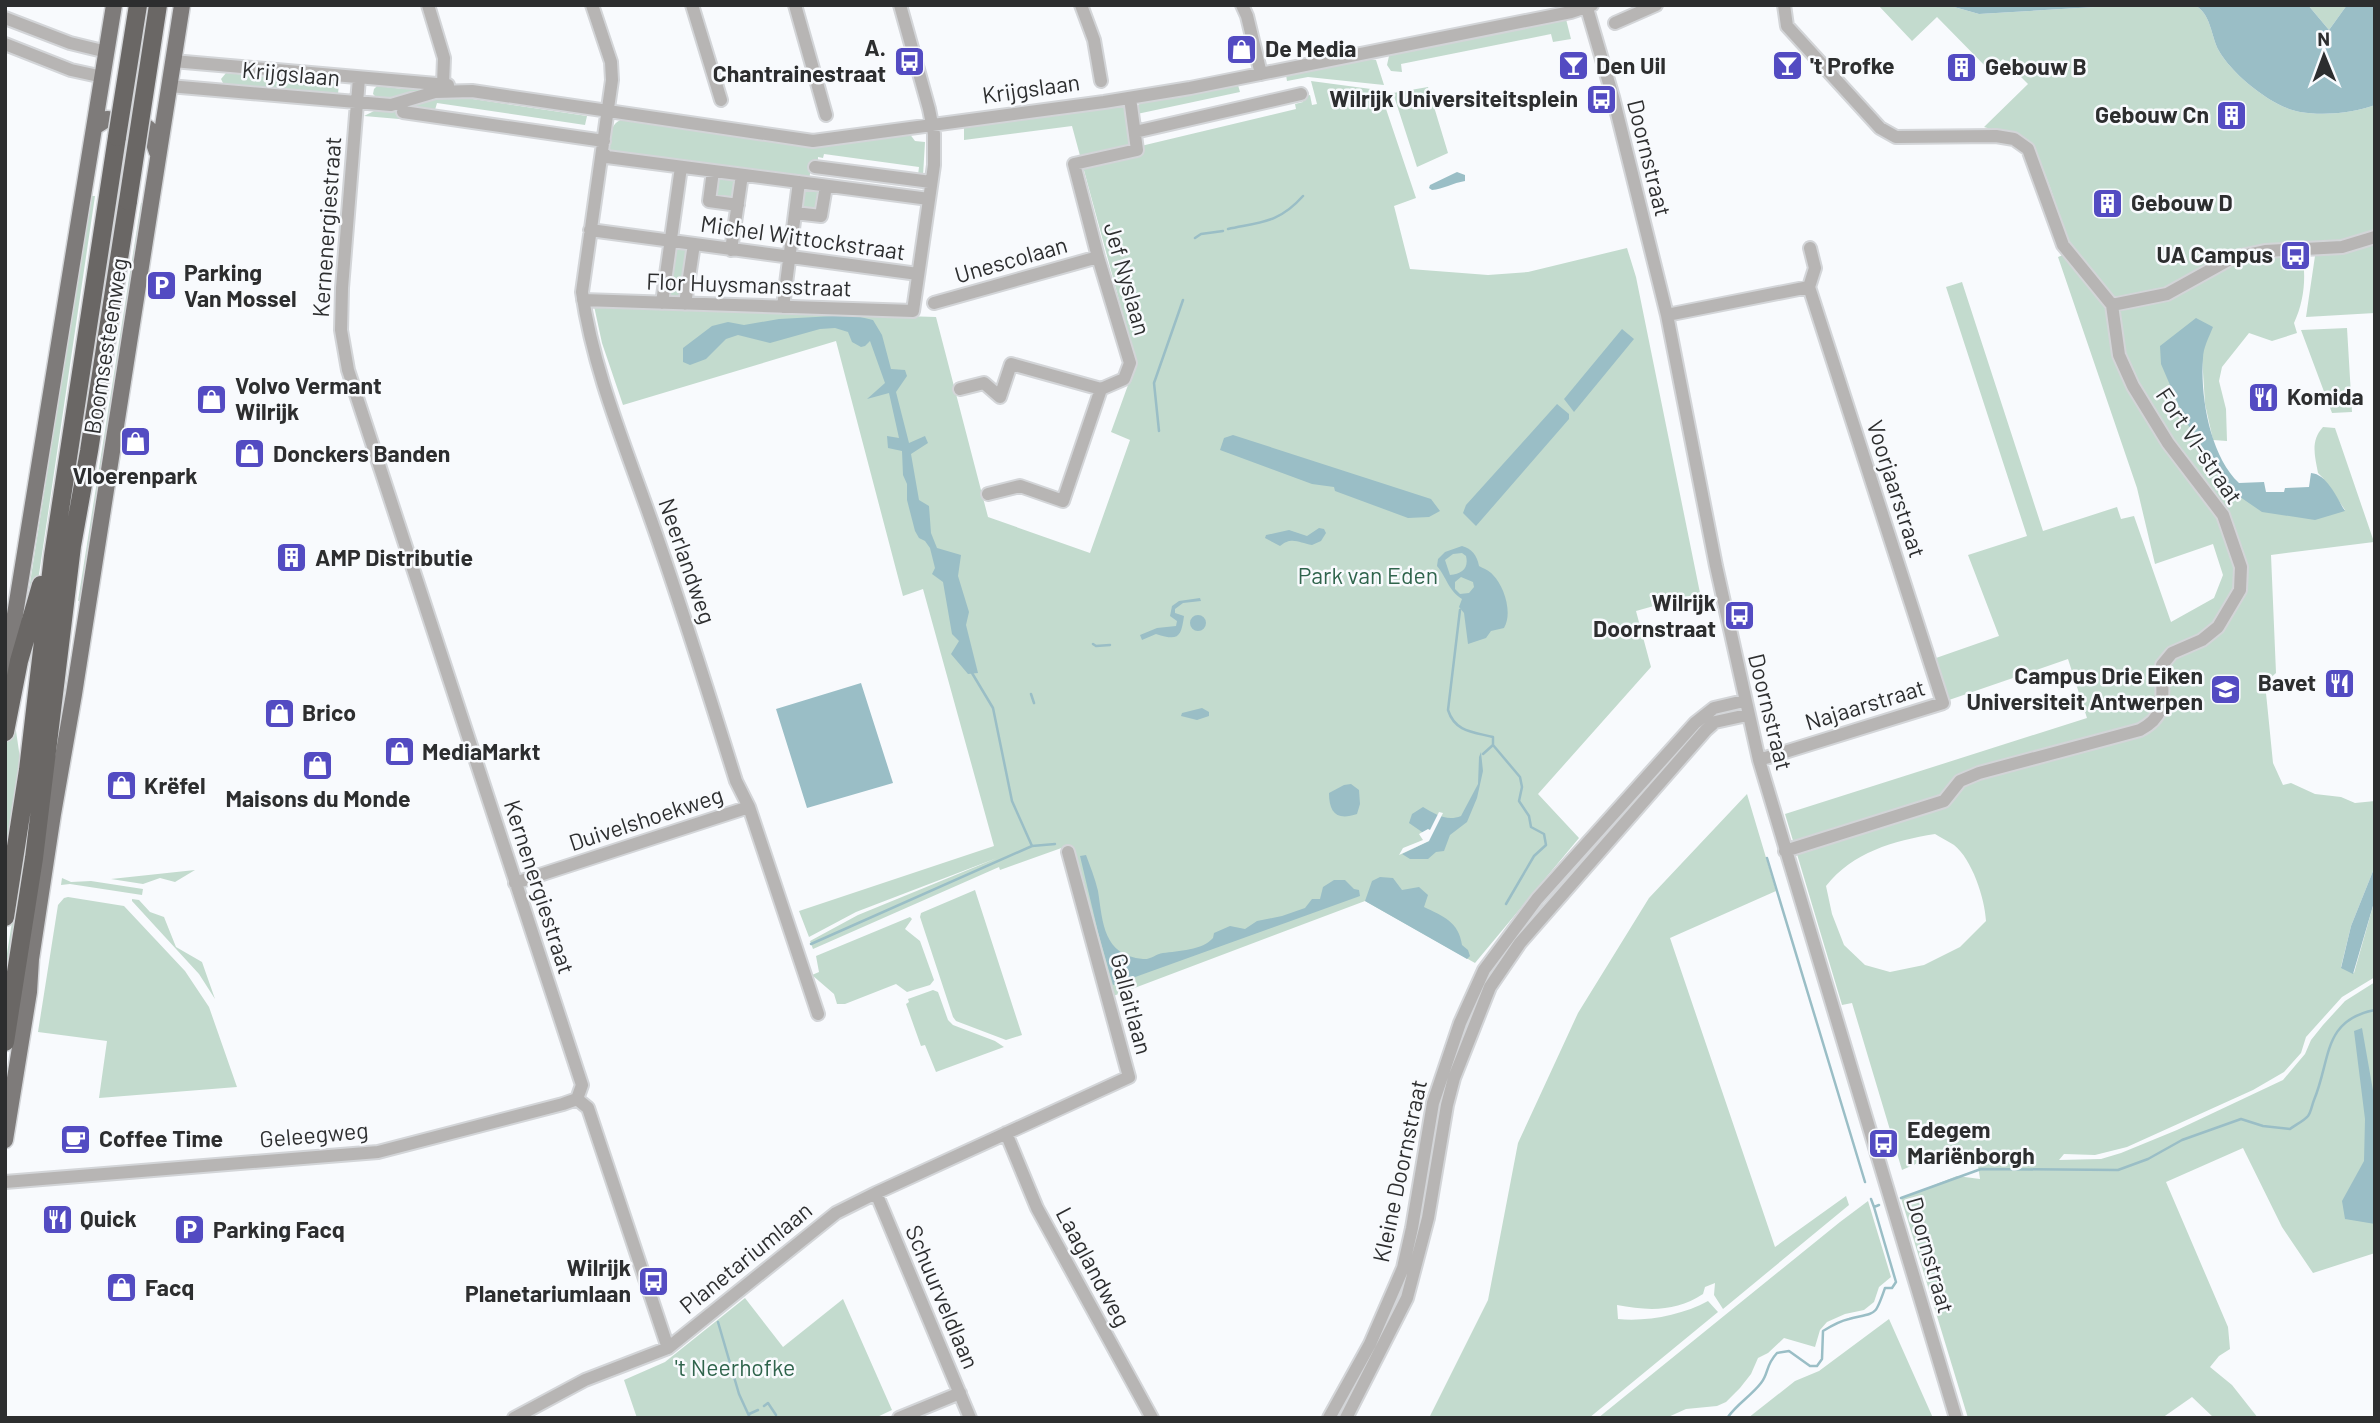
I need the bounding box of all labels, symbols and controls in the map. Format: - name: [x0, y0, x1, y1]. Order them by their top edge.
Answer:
- north arrow: [2289, 21, 2359, 91]
- text: N: [2317, 27, 2330, 50]
- shop icon: De Media: [1225, 32, 1259, 66]
- place label: A. Chantrainestraat: [713, 33, 886, 87]
- place label: De Media: [1265, 34, 1356, 62]
- bus stop icon: A. Chantrainestraat: [892, 44, 926, 78]
- bar icon: Den Uil: [1556, 49, 1590, 83]
- bar icon: 't Profke: [1770, 49, 1804, 83]
- building icon: Gebouw B: [1945, 50, 1979, 84]
- place label: Den Uil: [1596, 51, 1666, 79]
- place label: 't Profke: [1810, 51, 1895, 79]
- place label: Gebouw B: [1985, 52, 2087, 80]
- street label: Krijgslaan: [241, 55, 341, 91]
- street label: Krijgslaan: [980, 67, 1081, 109]
- bus stop icon: Wilrijk Universiteitsplein: [1584, 82, 1618, 116]
- place label: Wilrijk Universiteitsplein: [1329, 84, 1578, 112]
- street label: Doornstraat: [1622, 96, 1678, 219]
- building icon: Gebouw Cn: [2215, 98, 2249, 132]
- place label: Gebouw Cn: [2095, 100, 2209, 128]
- street label: Kernenergiestraat: [306, 136, 346, 318]
- building icon: Gebouw D: [2091, 186, 2125, 220]
- place label: Gebouw D: [2131, 188, 2233, 216]
- street label: Michel Wittockstraat: [699, 209, 907, 265]
- street label: Jef Nyslaan: [1099, 219, 1157, 338]
- street label: Unescolaan: [951, 230, 1070, 288]
- bus stop icon: UA Campus: [2279, 238, 2313, 272]
- place label: UA Campus: [2157, 240, 2273, 268]
- street label: Boomsesteenweg: [77, 256, 133, 436]
- place label: Parking Van Mossel: [184, 258, 297, 312]
- street label: Flor Huysmansstraat: [646, 266, 852, 302]
- parking icon: Parking Van Mossel: [144, 269, 178, 303]
- place label: Volvo Vermant Wilrijk: [235, 371, 382, 425]
- restaurant icon: Komida: [2247, 380, 2281, 414]
- shop icon: Volvo Vermant Wilrijk: [195, 382, 229, 416]
- street label: Fort VI-straat: [2151, 382, 2249, 509]
- place label: Komida: [2287, 382, 2364, 410]
- street label: Voorjaarstraat: [1862, 416, 1932, 561]
- shop icon: Vloerenpark: [118, 425, 152, 459]
- shop icon: Donckers Banden: [233, 437, 267, 471]
- place label: Donckers Banden: [273, 439, 450, 467]
- place label: Vloerenpark: [72, 461, 198, 489]
- street label: Neerlandweg: [653, 494, 723, 627]
- building icon: AMP Distributie: [275, 541, 309, 575]
- place label: AMP Distributie: [315, 543, 473, 571]
- park label: Park van Eden: [1298, 561, 1438, 589]
- place label: Wilrijk Doornstraat: [1593, 588, 1716, 642]
- bus stop icon: Wilrijk Doornstraat: [1722, 599, 1756, 633]
- street label: Doornstraat: [1743, 650, 1799, 773]
- place label: Campus Drie Eiken Universiteit Antwerpen: [1966, 661, 2203, 715]
- restaurant icon: Bavet: [2322, 666, 2356, 700]
- place label: Bavet: [2258, 668, 2316, 696]
- street label: Najaarstraat: [1801, 672, 1928, 736]
- school or university icon: Campus Drie Eiken Universiteit Antwerpen: [2209, 672, 2243, 706]
- shop icon: Brico: [262, 696, 296, 730]
- place label: Brico: [302, 698, 356, 726]
- shop icon: MediaMarkt: [382, 735, 416, 769]
- place label: MediaMarkt: [422, 737, 540, 765]
- shop icon: Maisons du Monde: [301, 748, 335, 782]
- shop icon: Krëfel: [104, 769, 138, 803]
- place label: Krëfel: [144, 771, 206, 799]
- street label: Duivelshoekweg: [565, 780, 726, 856]
- place label: Maisons du Monde: [225, 784, 411, 812]
- street label: Kernenergiestraat: [499, 796, 581, 977]
- street label: Gallaitlaan: [1105, 950, 1159, 1057]
- street label: Kleine Doornstraat: [1366, 1077, 1432, 1265]
- street label: Geleegweg: [258, 1115, 370, 1153]
- place label: Edegem Mariënborgh: [1907, 1115, 2035, 1169]
- cafe icon: Coffee Time: [59, 1122, 93, 1156]
- place label: Coffee Time: [99, 1124, 223, 1152]
- bus stop icon: Edegem Mariënborgh: [1867, 1126, 1901, 1160]
- street label: Doornstraat: [1901, 1193, 1961, 1316]
- street label: Planetariumlaan: [674, 1195, 817, 1319]
- restaurant icon: Quick: [40, 1202, 74, 1236]
- street label: Laaglandweg: [1051, 1202, 1137, 1331]
- place label: Quick: [80, 1204, 137, 1232]
- parking icon: Parking Facq: [173, 1213, 207, 1247]
- place label: Parking Facq: [213, 1215, 345, 1243]
- street label: Schuurveldlaan: [900, 1221, 986, 1373]
- place label: Wilrijk Planetariumlaan: [465, 1253, 631, 1307]
- bus stop icon: Wilrijk Planetariumlaan: [637, 1264, 671, 1298]
- shop icon: Facq: [105, 1271, 139, 1305]
- place label: Facq: [145, 1273, 194, 1301]
- park label: 't Neerhofke: [675, 1353, 795, 1381]

